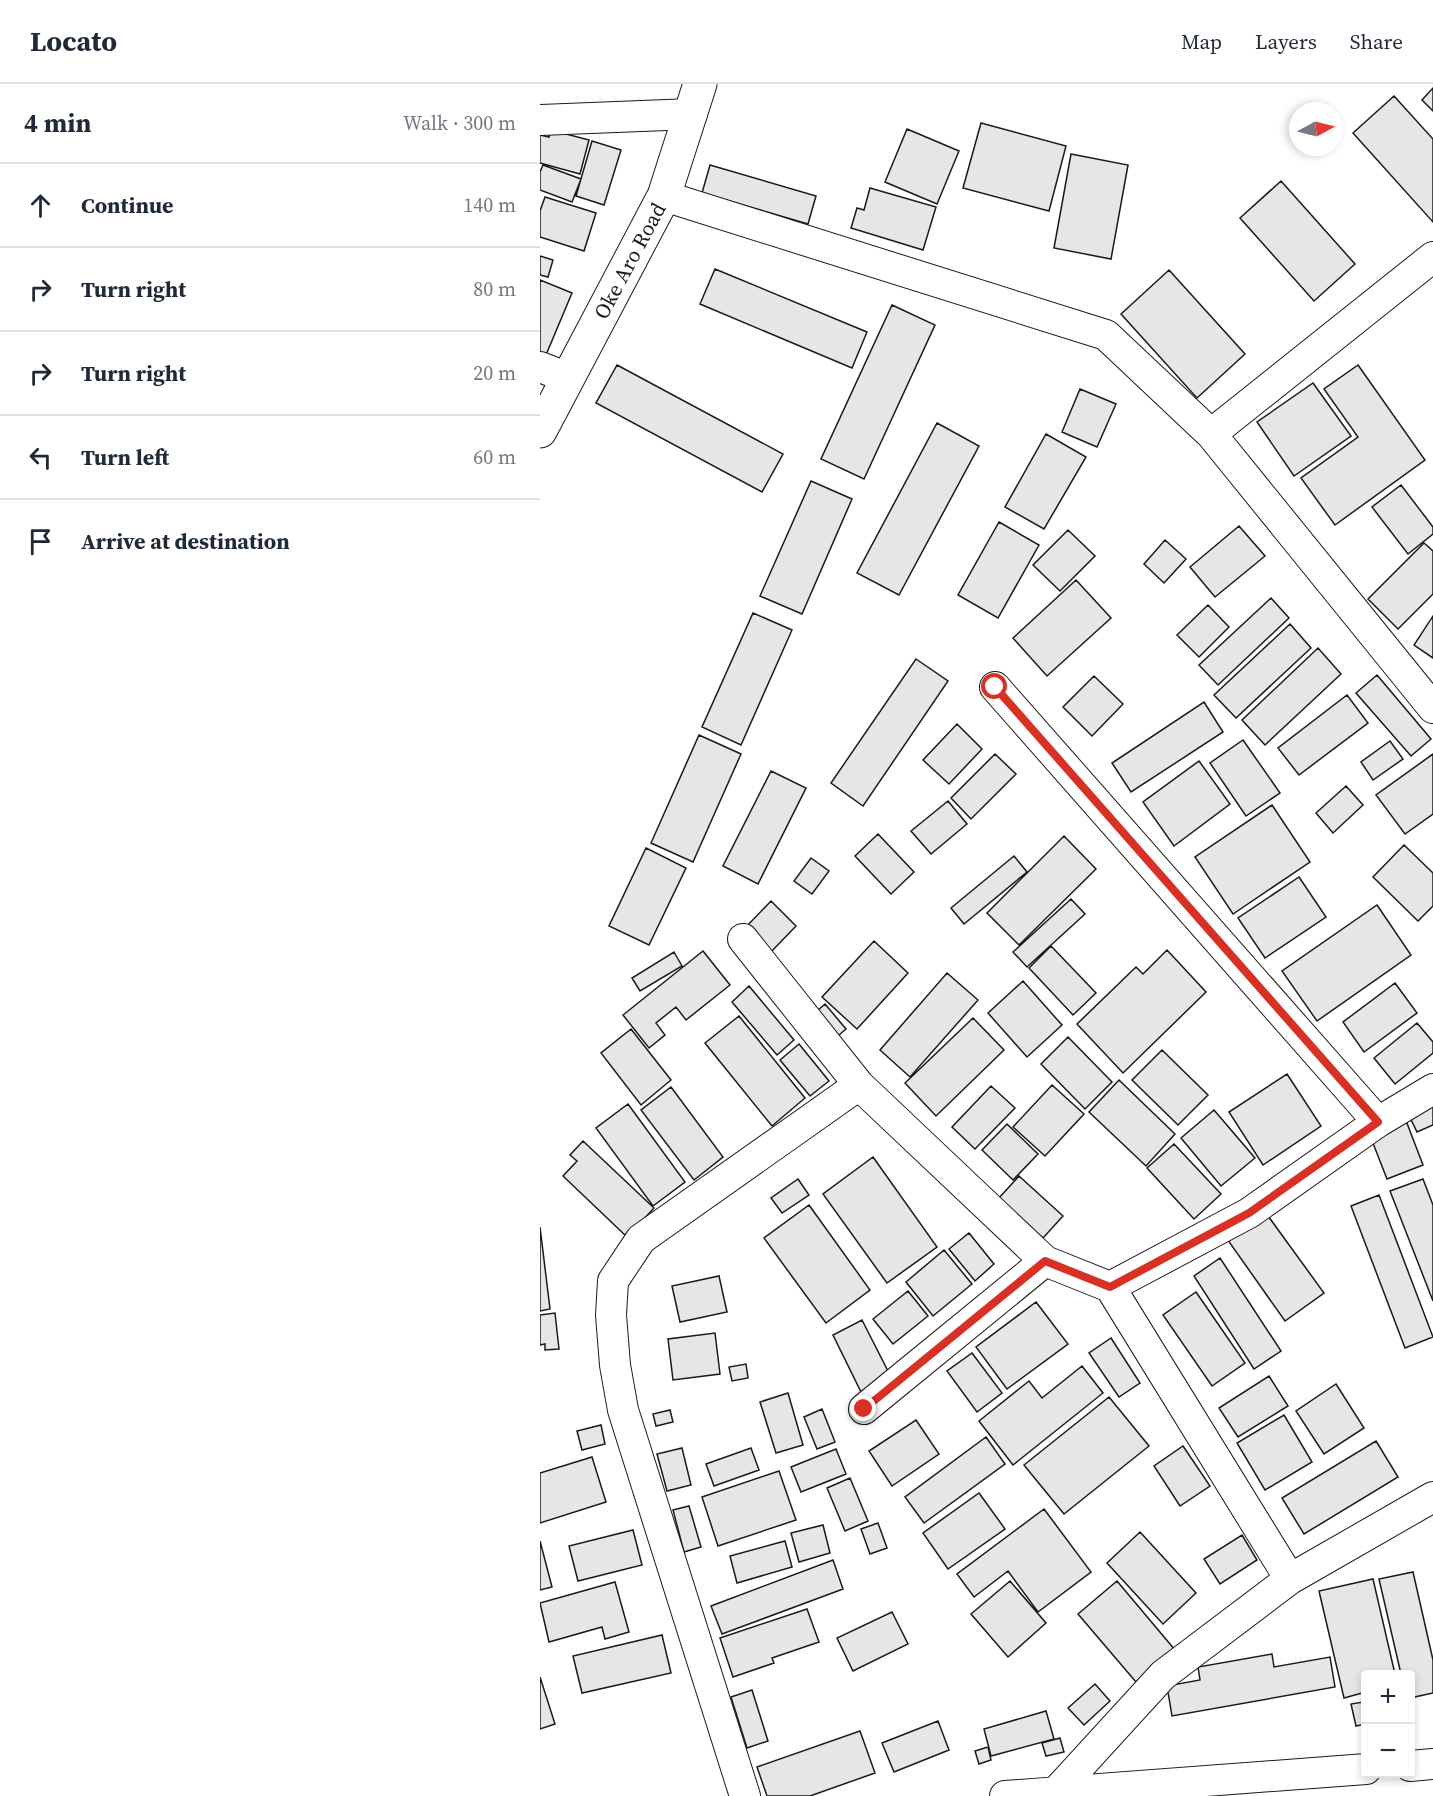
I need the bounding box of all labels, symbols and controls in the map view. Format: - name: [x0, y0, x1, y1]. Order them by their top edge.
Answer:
- text: Locato: [30, 22, 117, 60]
- text: Map: [1181, 27, 1222, 56]
- text: Layers: [1255, 27, 1317, 56]
- text: Share: [1350, 27, 1403, 56]
- north arrow: [1289, 102, 1343, 156]
- text: 4 min: [24, 105, 91, 141]
- text: Walk · 300 m: [403, 109, 516, 137]
- icon: ahead: [24, 189, 57, 222]
- text: Continue: [81, 190, 174, 220]
- text: 140 m: [463, 191, 516, 219]
- street label: Oke Aro Road: [587, 197, 672, 324]
- icon: right: [24, 273, 57, 306]
- text: Turn right: [81, 274, 186, 304]
- text: 80 m: [473, 275, 516, 303]
- icon: right: [24, 357, 57, 390]
- text: Turn right: [81, 358, 186, 388]
- text: 20 m: [473, 359, 516, 387]
- icon: left: [24, 441, 57, 474]
- text: Turn left: [81, 442, 169, 472]
- text: 60 m: [473, 443, 516, 471]
- icon: arrive: [24, 525, 57, 558]
- text: Arrive at destination: [81, 526, 290, 556]
- route start: [981, 673, 1007, 699]
- route end: [850, 1395, 876, 1421]
- map controls: [1361, 1670, 1415, 1778]
- button: +: [1361, 1670, 1415, 1724]
- button: −: [1361, 1724, 1415, 1778]

